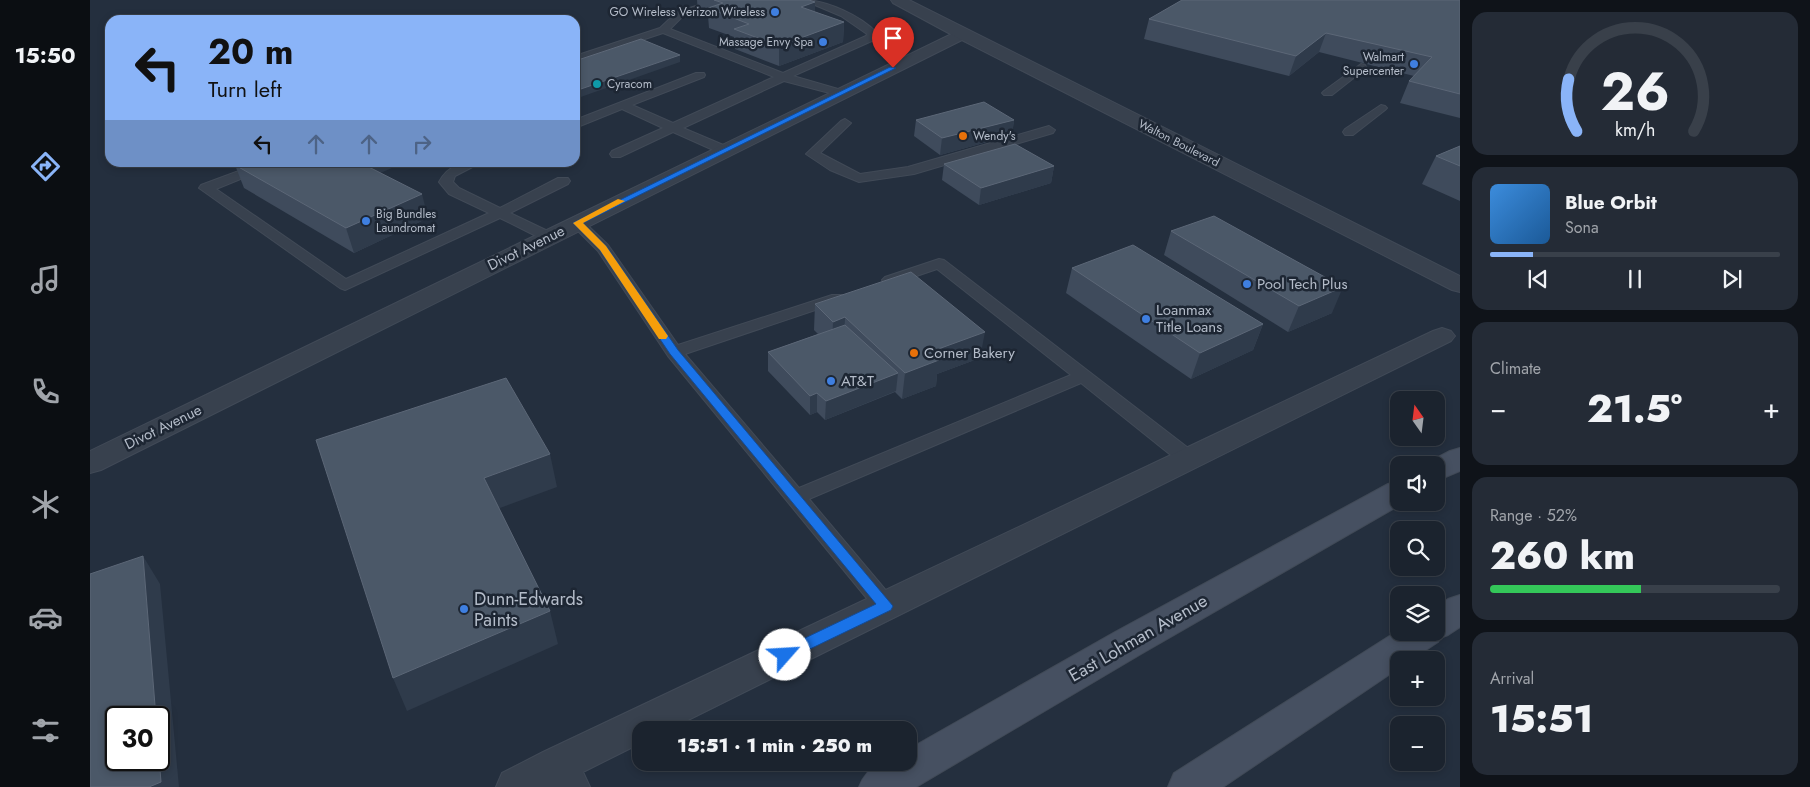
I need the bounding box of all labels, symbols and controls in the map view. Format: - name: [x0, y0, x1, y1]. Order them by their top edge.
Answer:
- place label: GO Wireless Verizon Wireless: [609, 3, 765, 21]
- marker: GO Wireless Verizon Wireless: [769, 6, 781, 18]
- pin: [872, 17, 914, 68]
- icon: arrive: [879, 24, 907, 52]
- text: 20 m: [208, 27, 293, 77]
- place label: Massage Envy Spa: [719, 33, 813, 51]
- icon: left: [125, 35, 190, 100]
- marker: Massage Envy Spa: [817, 36, 829, 48]
- text: 15:50: [14, 39, 76, 71]
- place label: Walmart Supercenter: [1343, 48, 1405, 80]
- text: 26: [1601, 54, 1669, 130]
- marker: Walmart Supercenter: [1408, 58, 1420, 70]
- text: Turn left: [208, 73, 282, 105]
- place label: Cyracom: [607, 75, 652, 93]
- marker: Cyracom: [591, 78, 603, 90]
- street label: Walton Boulevard: [1135, 115, 1223, 171]
- text: km/h: [1615, 117, 1655, 143]
- place label: Wendy's: [973, 127, 1016, 145]
- icon: left: [249, 130, 277, 158]
- icon: ahead: [302, 130, 330, 158]
- icon: ahead: [355, 130, 383, 158]
- icon: right: [408, 130, 436, 158]
- marker: Wendy's: [957, 130, 969, 142]
- icon: directions: [28, 149, 63, 184]
- text: Blue Orbit: [1565, 189, 1657, 216]
- place label: Big Bundles Laundromat: [376, 205, 436, 237]
- marker: Big Bundles Laundromat: [360, 215, 372, 227]
- text: Sona: [1565, 216, 1599, 239]
- street label: Divot Avenue: [484, 220, 569, 276]
- icon: music: [28, 262, 63, 297]
- icon: previous: [1524, 265, 1552, 293]
- icon: pause: [1621, 265, 1649, 293]
- icon: next: [1718, 265, 1746, 293]
- place label: Pool Tech Plus: [1257, 273, 1347, 295]
- marker: Pool Tech Plus: [1241, 278, 1253, 290]
- place label: Loanmax Title Loans: [1156, 299, 1222, 338]
- marker: Loanmax Title Loans: [1140, 313, 1152, 325]
- place label: Corner Bakery: [924, 342, 1015, 364]
- marker: Corner Bakery: [908, 347, 920, 359]
- text: Climate: [1490, 357, 1541, 380]
- place label: AT&T: [841, 370, 874, 392]
- icon: phone: [28, 374, 63, 409]
- marker: AT&T: [825, 375, 837, 387]
- text: 21.5°: [1587, 381, 1682, 436]
- text: −: [1490, 388, 1507, 429]
- text: +: [1763, 388, 1780, 429]
- north arrow: [1390, 391, 1445, 446]
- map controls: [1390, 391, 1445, 771]
- street label: Divot Avenue: [121, 399, 206, 455]
- button: sound: [1390, 456, 1445, 511]
- icon: climate: [28, 487, 63, 522]
- text: Range · 52%: [1490, 504, 1577, 527]
- button: search: [1390, 521, 1445, 576]
- text: 260 km: [1490, 528, 1635, 583]
- place label: Dunn-Edwards Paints: [474, 586, 583, 633]
- button: layers: [1390, 586, 1445, 641]
- street label: East Lohman Avenue: [1064, 588, 1212, 688]
- icon: car: [28, 600, 63, 635]
- marker: Dunn-Edwards Paints: [458, 603, 470, 615]
- position arrow: [758, 628, 810, 680]
- button: +: [1390, 651, 1445, 706]
- text: Arrival: [1490, 667, 1534, 690]
- text: 15:51: [1490, 691, 1593, 746]
- speed limit sign: 30: [105, 706, 170, 771]
- icon: filters: [28, 713, 63, 748]
- button: −: [1390, 716, 1445, 771]
- text: 15:51 · 1 min · 250 m: [677, 732, 872, 759]

